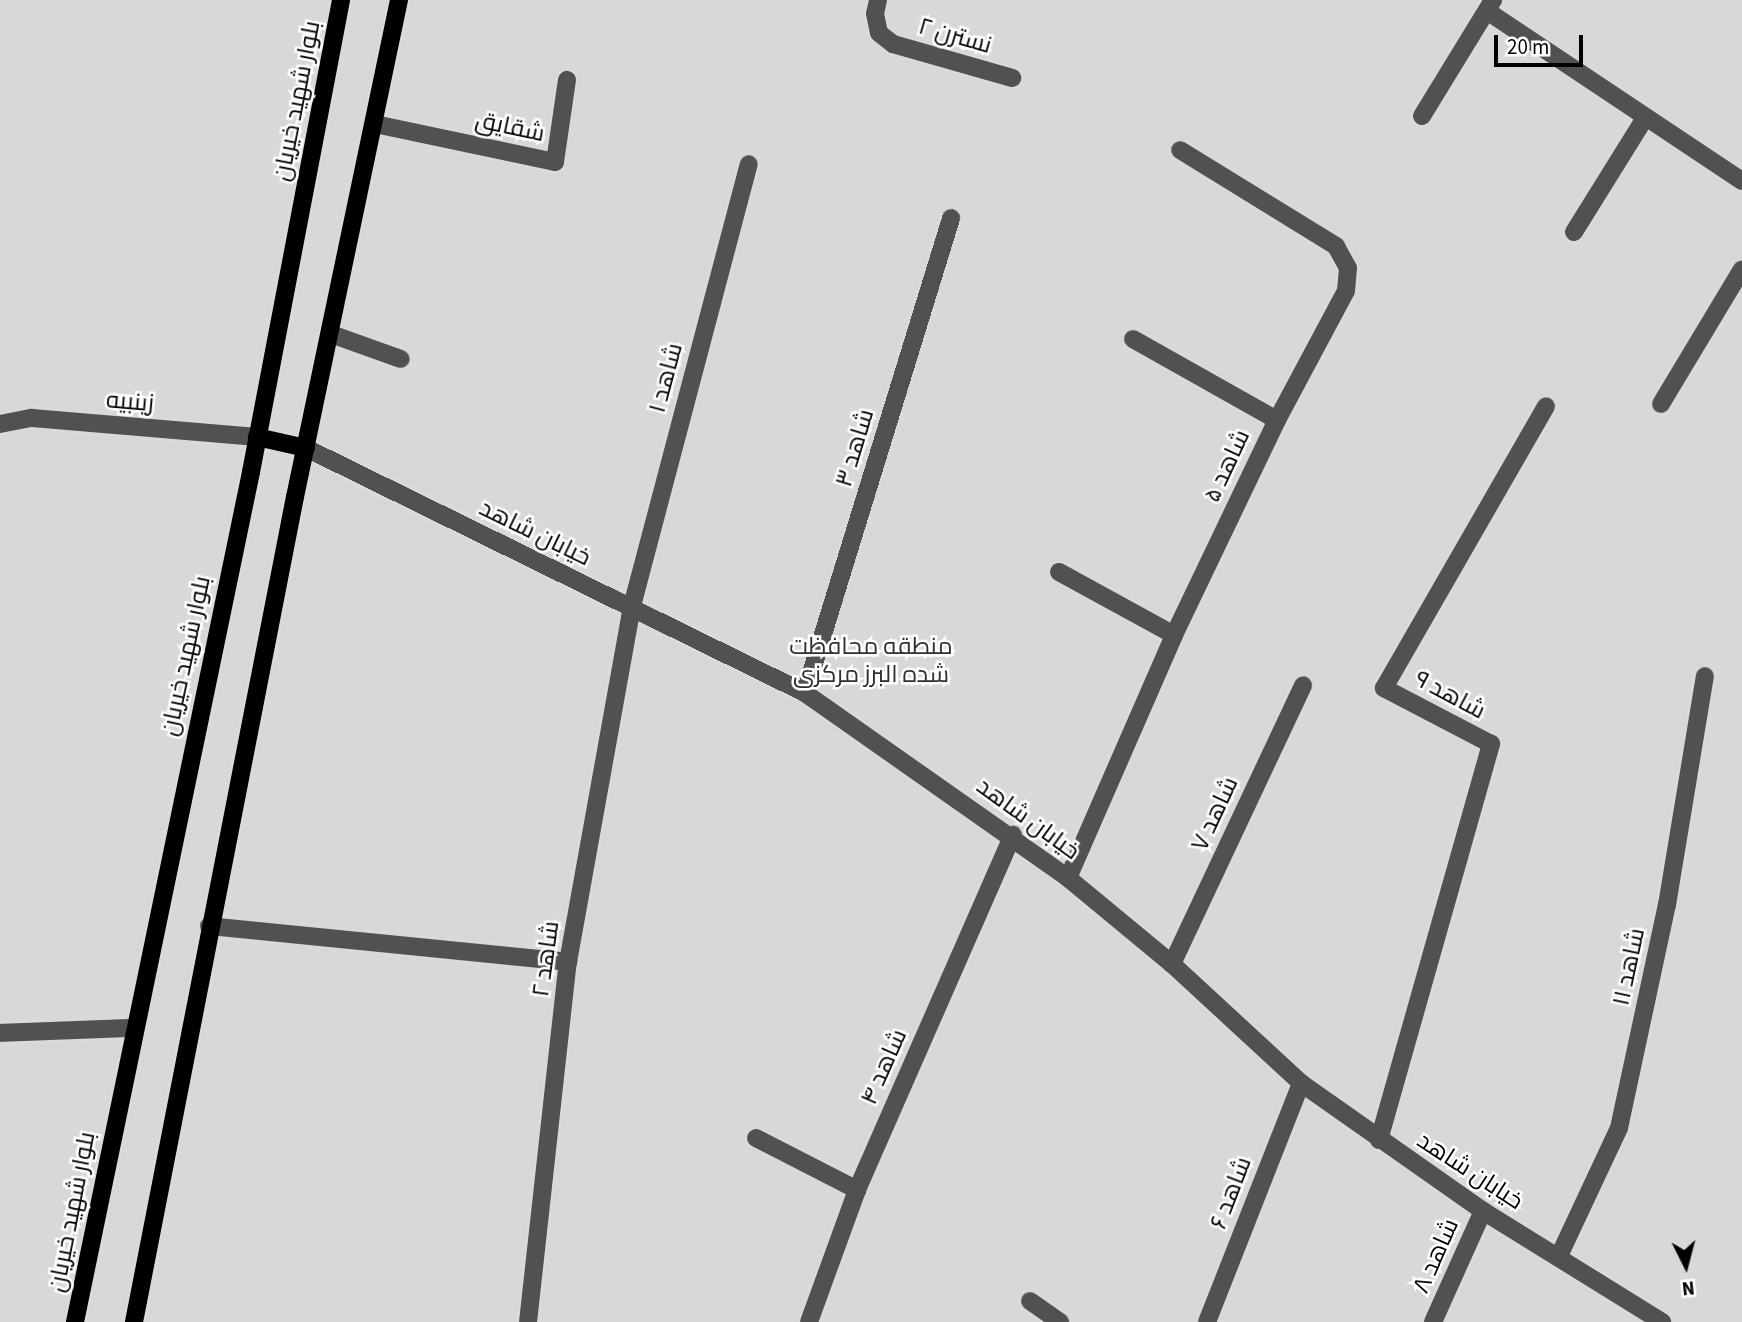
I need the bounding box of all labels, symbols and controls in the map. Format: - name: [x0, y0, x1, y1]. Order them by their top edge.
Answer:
- street label: نسترن ۲: [915, 12, 995, 60]
- street label: بلوار شهید خیریان: [267, 18, 327, 184]
- scale bar: [1497, 21, 1586, 65]
- text: 20 m: [1507, 32, 1549, 62]
- street label: شقایق: [473, 106, 547, 148]
- street label: شاهد ۱: [643, 340, 689, 416]
- street label: زینبیه: [105, 386, 155, 418]
- street label: شاهد ۳: [830, 406, 880, 490]
- street label: شاهد ۵: [1198, 425, 1256, 507]
- street label: خیابان شاهد: [474, 494, 596, 572]
- street label: بلوار شهید خیریان: [155, 573, 217, 739]
- park label: منطقه محافظت شده البرز مرکزی: [789, 633, 953, 689]
- street label: شاهد ۹: [1410, 664, 1490, 726]
- street label: خیابان شاهد: [971, 772, 1085, 866]
- street label: شاهد ۷: [1185, 772, 1245, 856]
- street label: شاهد ۲: [526, 919, 566, 999]
- street label: شاهد ۱۱: [1607, 926, 1651, 1008]
- street label: شاهد ۴: [855, 1025, 913, 1109]
- street label: خیابان شاهد: [1412, 1126, 1528, 1216]
- street label: بلوار شهید خیریان: [42, 1129, 102, 1295]
- street label: شاهد ۶: [1204, 1153, 1258, 1233]
- street label: شاهد ۸: [1407, 1214, 1465, 1298]
- north arrow: [1651, 1231, 1721, 1301]
- text: N: [1681, 1273, 1696, 1301]

